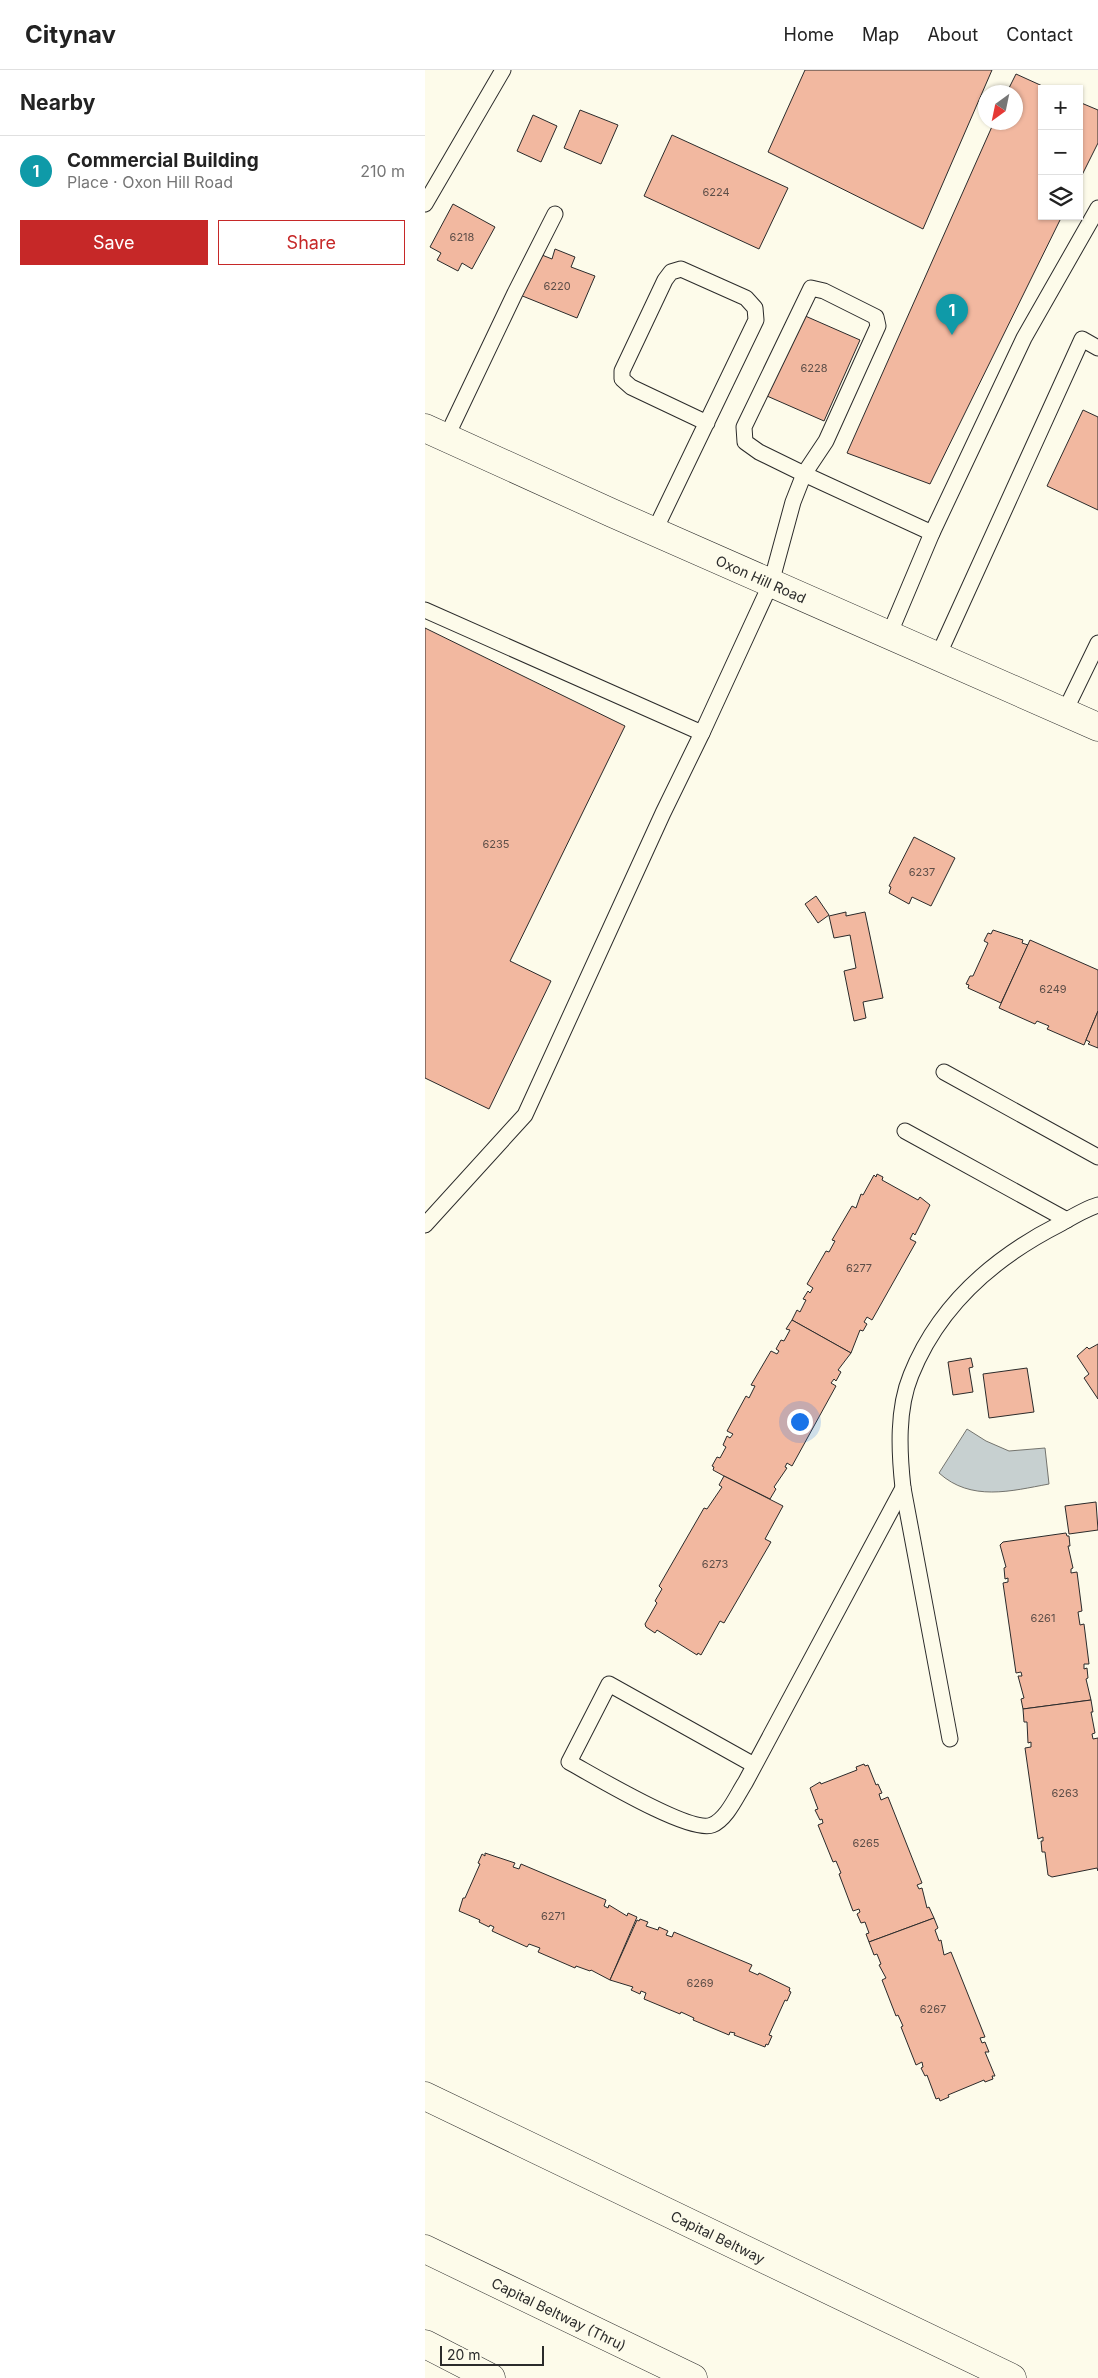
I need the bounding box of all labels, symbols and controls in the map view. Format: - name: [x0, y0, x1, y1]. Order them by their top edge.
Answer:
- text: Citynav: [25, 20, 116, 49]
- text: Home: [784, 24, 834, 45]
- text: Map: [862, 24, 899, 45]
- text: About: [927, 24, 978, 45]
- text: Contact: [1006, 24, 1073, 45]
- north arrow: [978, 85, 1023, 130]
- map controls: [1038, 85, 1083, 220]
- button: +: [1038, 85, 1083, 130]
- text: Nearby: [20, 90, 95, 115]
- button: −: [1038, 130, 1083, 175]
- text: Commercial Building: [67, 149, 259, 172]
- text: 1: [33, 161, 39, 181]
- text: 210 m: [360, 161, 405, 181]
- text: Place · Oxon Hill Road: [67, 172, 233, 192]
- button: layers: [1038, 175, 1083, 220]
- house number: 6224: [702, 185, 730, 199]
- button: Save: [20, 220, 208, 265]
- button: Share: [218, 220, 405, 265]
- house number: 6218: [450, 230, 475, 244]
- house number: 6220: [543, 279, 571, 293]
- pin: 1: [936, 294, 968, 335]
- house number: 6228: [800, 361, 828, 375]
- street label: Oxon Hill Road: [713, 552, 809, 606]
- house number: 6235: [482, 837, 510, 851]
- house number: 6237: [909, 865, 935, 879]
- house number: 6249: [1039, 982, 1067, 996]
- house number: 6277: [846, 1261, 872, 1275]
- your location: [787, 1409, 813, 1435]
- house number: 6273: [702, 1557, 728, 1571]
- house number: 6261: [1031, 1611, 1055, 1625]
- house number: 6263: [1051, 1786, 1079, 1800]
- house number: 6265: [852, 1836, 880, 1850]
- house number: 6271: [541, 1909, 565, 1923]
- house number: 6269: [686, 1976, 714, 1990]
- house number: 6267: [920, 2002, 946, 2016]
- street label: Capital Beltway: [668, 2207, 768, 2267]
- street label: Capital Beltway (Thru): [489, 2274, 629, 2354]
- scale bar: [440, 2343, 544, 2366]
- text: 20 m: [447, 2346, 481, 2363]

